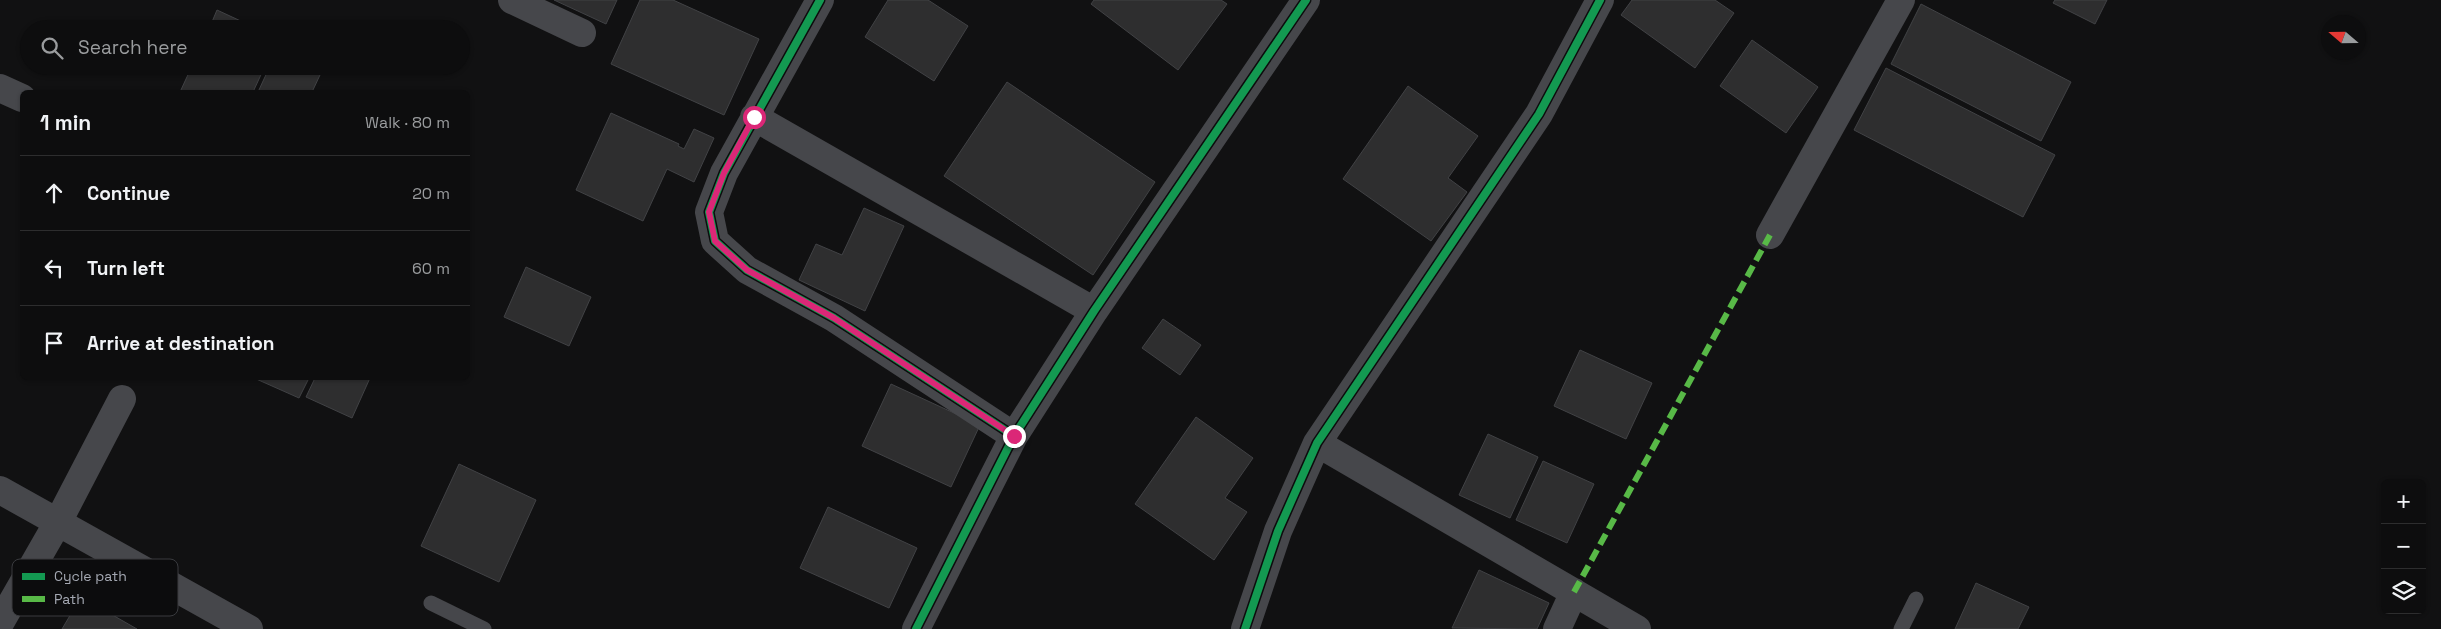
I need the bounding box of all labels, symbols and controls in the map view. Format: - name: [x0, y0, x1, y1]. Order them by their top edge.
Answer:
- north arrow: [2321, 15, 2366, 60]
- search box: [20, 20, 470, 75]
- icon: search: [38, 34, 66, 62]
- text: Search here: [78, 35, 188, 60]
- route start: [743, 106, 766, 129]
- text: 1 min: [40, 109, 91, 136]
- text: Walk · 80 m: [365, 112, 450, 133]
- icon: ahead: [40, 179, 68, 207]
- text: Continue: [87, 181, 170, 206]
- text: 20 m: [412, 183, 450, 204]
- icon: left: [40, 254, 68, 282]
- text: Turn left: [87, 256, 165, 281]
- text: 60 m: [412, 258, 450, 279]
- icon: arrive: [40, 329, 68, 357]
- text: Arrive at destination: [87, 331, 275, 356]
- route end: [1003, 425, 1026, 448]
- map controls: [2381, 479, 2426, 614]
- button: +: [2381, 479, 2426, 524]
- button: −: [2381, 524, 2426, 569]
- legend: [12, 559, 178, 616]
- text: Cycle path: [54, 567, 127, 585]
- button: layers: [2381, 569, 2426, 614]
- text: Path: [54, 590, 85, 608]

